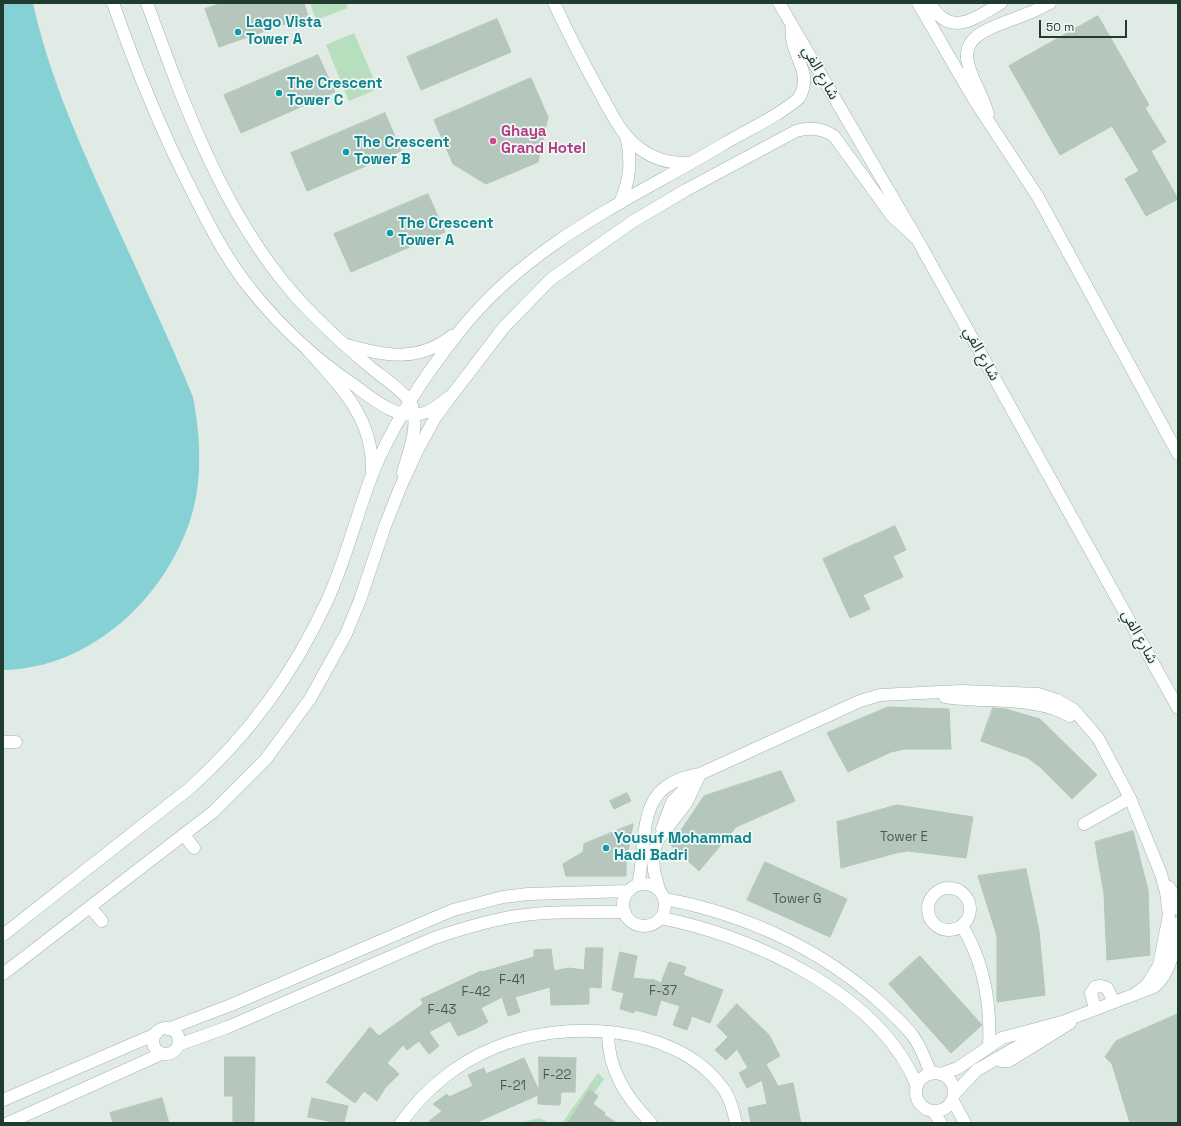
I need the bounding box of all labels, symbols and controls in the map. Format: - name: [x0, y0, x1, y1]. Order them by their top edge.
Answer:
- scale bar: [1041, 12, 1129, 38]
- place label: Lago Vista Tower A: [246, 14, 322, 49]
- text: 50 m: [1046, 19, 1074, 35]
- marker: Lago Vista Tower A: [233, 27, 243, 37]
- street label: شارع الفي: [797, 43, 843, 103]
- place label: The Crescent Tower C: [287, 75, 383, 110]
- marker: The Crescent Tower C: [274, 88, 284, 98]
- place label: Ghaya Grand Hotel: [501, 123, 586, 158]
- place label: The Crescent Tower B: [354, 134, 450, 169]
- marker: Ghaya Grand Hotel: [488, 136, 498, 146]
- marker: The Crescent Tower B: [341, 147, 351, 157]
- place label: The Crescent Tower A: [398, 215, 494, 250]
- marker: The Crescent Tower A: [385, 228, 395, 238]
- street label: شارع الفي: [959, 324, 1003, 384]
- street label: شارع الفي: [1117, 607, 1161, 667]
- house number: Tower E: [880, 829, 928, 845]
- place label: Yousuf Mohammad Hadi Badri: [614, 830, 752, 865]
- marker: Yousuf Mohammad Hadi Badri: [601, 843, 611, 853]
- house number: Tower G: [772, 891, 822, 907]
- house number: F-41: [499, 972, 525, 988]
- house number: F-37: [649, 983, 677, 999]
- house number: F-42: [462, 984, 490, 1000]
- house number: F-43: [428, 1002, 456, 1018]
- house number: F-22: [543, 1067, 571, 1083]
- house number: F-21: [500, 1078, 526, 1094]

